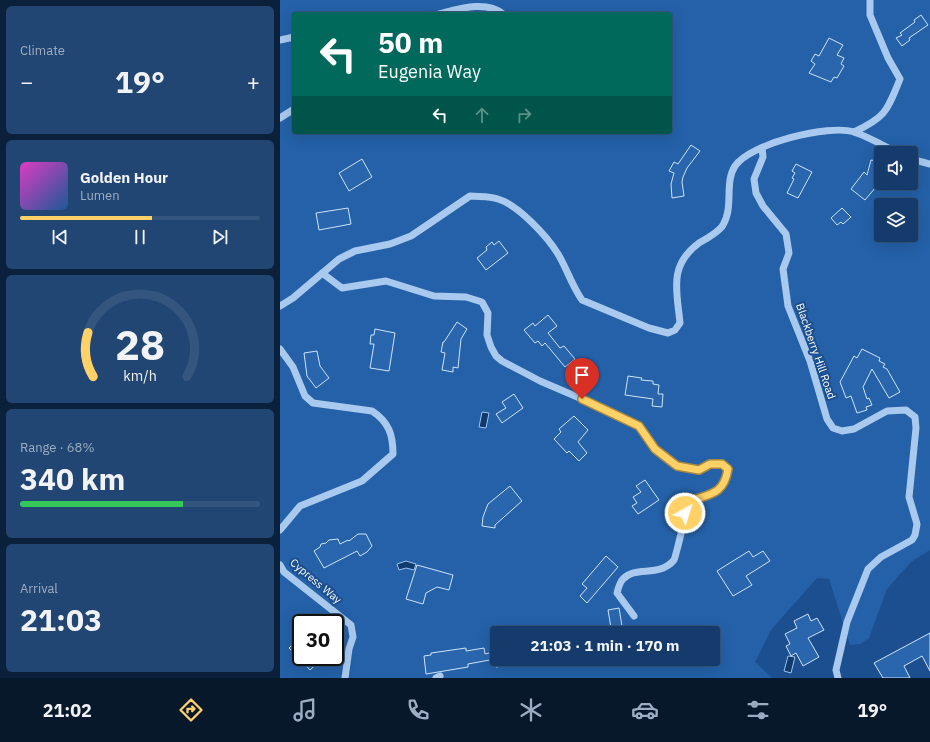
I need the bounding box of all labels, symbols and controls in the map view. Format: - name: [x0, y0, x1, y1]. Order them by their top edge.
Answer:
- text: 50 m: [378, 24, 443, 61]
- icon: left: [312, 28, 364, 80]
- text: Climate: [20, 42, 65, 59]
- text: Eugenia Way: [378, 60, 481, 83]
- text: 19°: [115, 62, 165, 101]
- text: −: [20, 67, 33, 96]
- text: +: [247, 67, 260, 96]
- icon: left: [429, 104, 451, 126]
- icon: ahead: [471, 104, 493, 126]
- icon: right: [513, 104, 535, 126]
- map controls: [874, 146, 918, 242]
- button: sound: [874, 146, 918, 190]
- text: Golden Hour: [80, 168, 168, 187]
- text: Lumen: [80, 187, 120, 204]
- button: layers: [874, 198, 918, 242]
- icon: previous: [49, 226, 71, 248]
- icon: pause: [129, 226, 151, 248]
- icon: next: [209, 226, 231, 248]
- street label: Blackberry Hill Road: [793, 301, 839, 401]
- text: 28: [115, 317, 165, 371]
- pin: [565, 358, 599, 399]
- icon: arrive: [571, 364, 593, 386]
- text: km/h: [123, 366, 157, 385]
- text: Range · 68%: [20, 439, 94, 456]
- text: 340 km: [20, 459, 125, 498]
- position arrow: [664, 492, 706, 534]
- street label: Cypress Way: [287, 555, 345, 607]
- text: Arrival: [20, 580, 58, 597]
- text: 21:03: [20, 600, 102, 639]
- speed limit sign: 30: [292, 614, 344, 666]
- text: 21:03 · 1 min · 170 m: [531, 636, 679, 655]
- icon: directions: [177, 696, 205, 724]
- icon: music: [291, 696, 319, 724]
- icon: phone: [404, 696, 432, 724]
- icon: climate: [517, 696, 545, 724]
- icon: car: [631, 696, 659, 724]
- icon: filters: [744, 696, 772, 724]
- text: 21:02: [43, 699, 92, 722]
- text: 19°: [857, 699, 887, 722]

